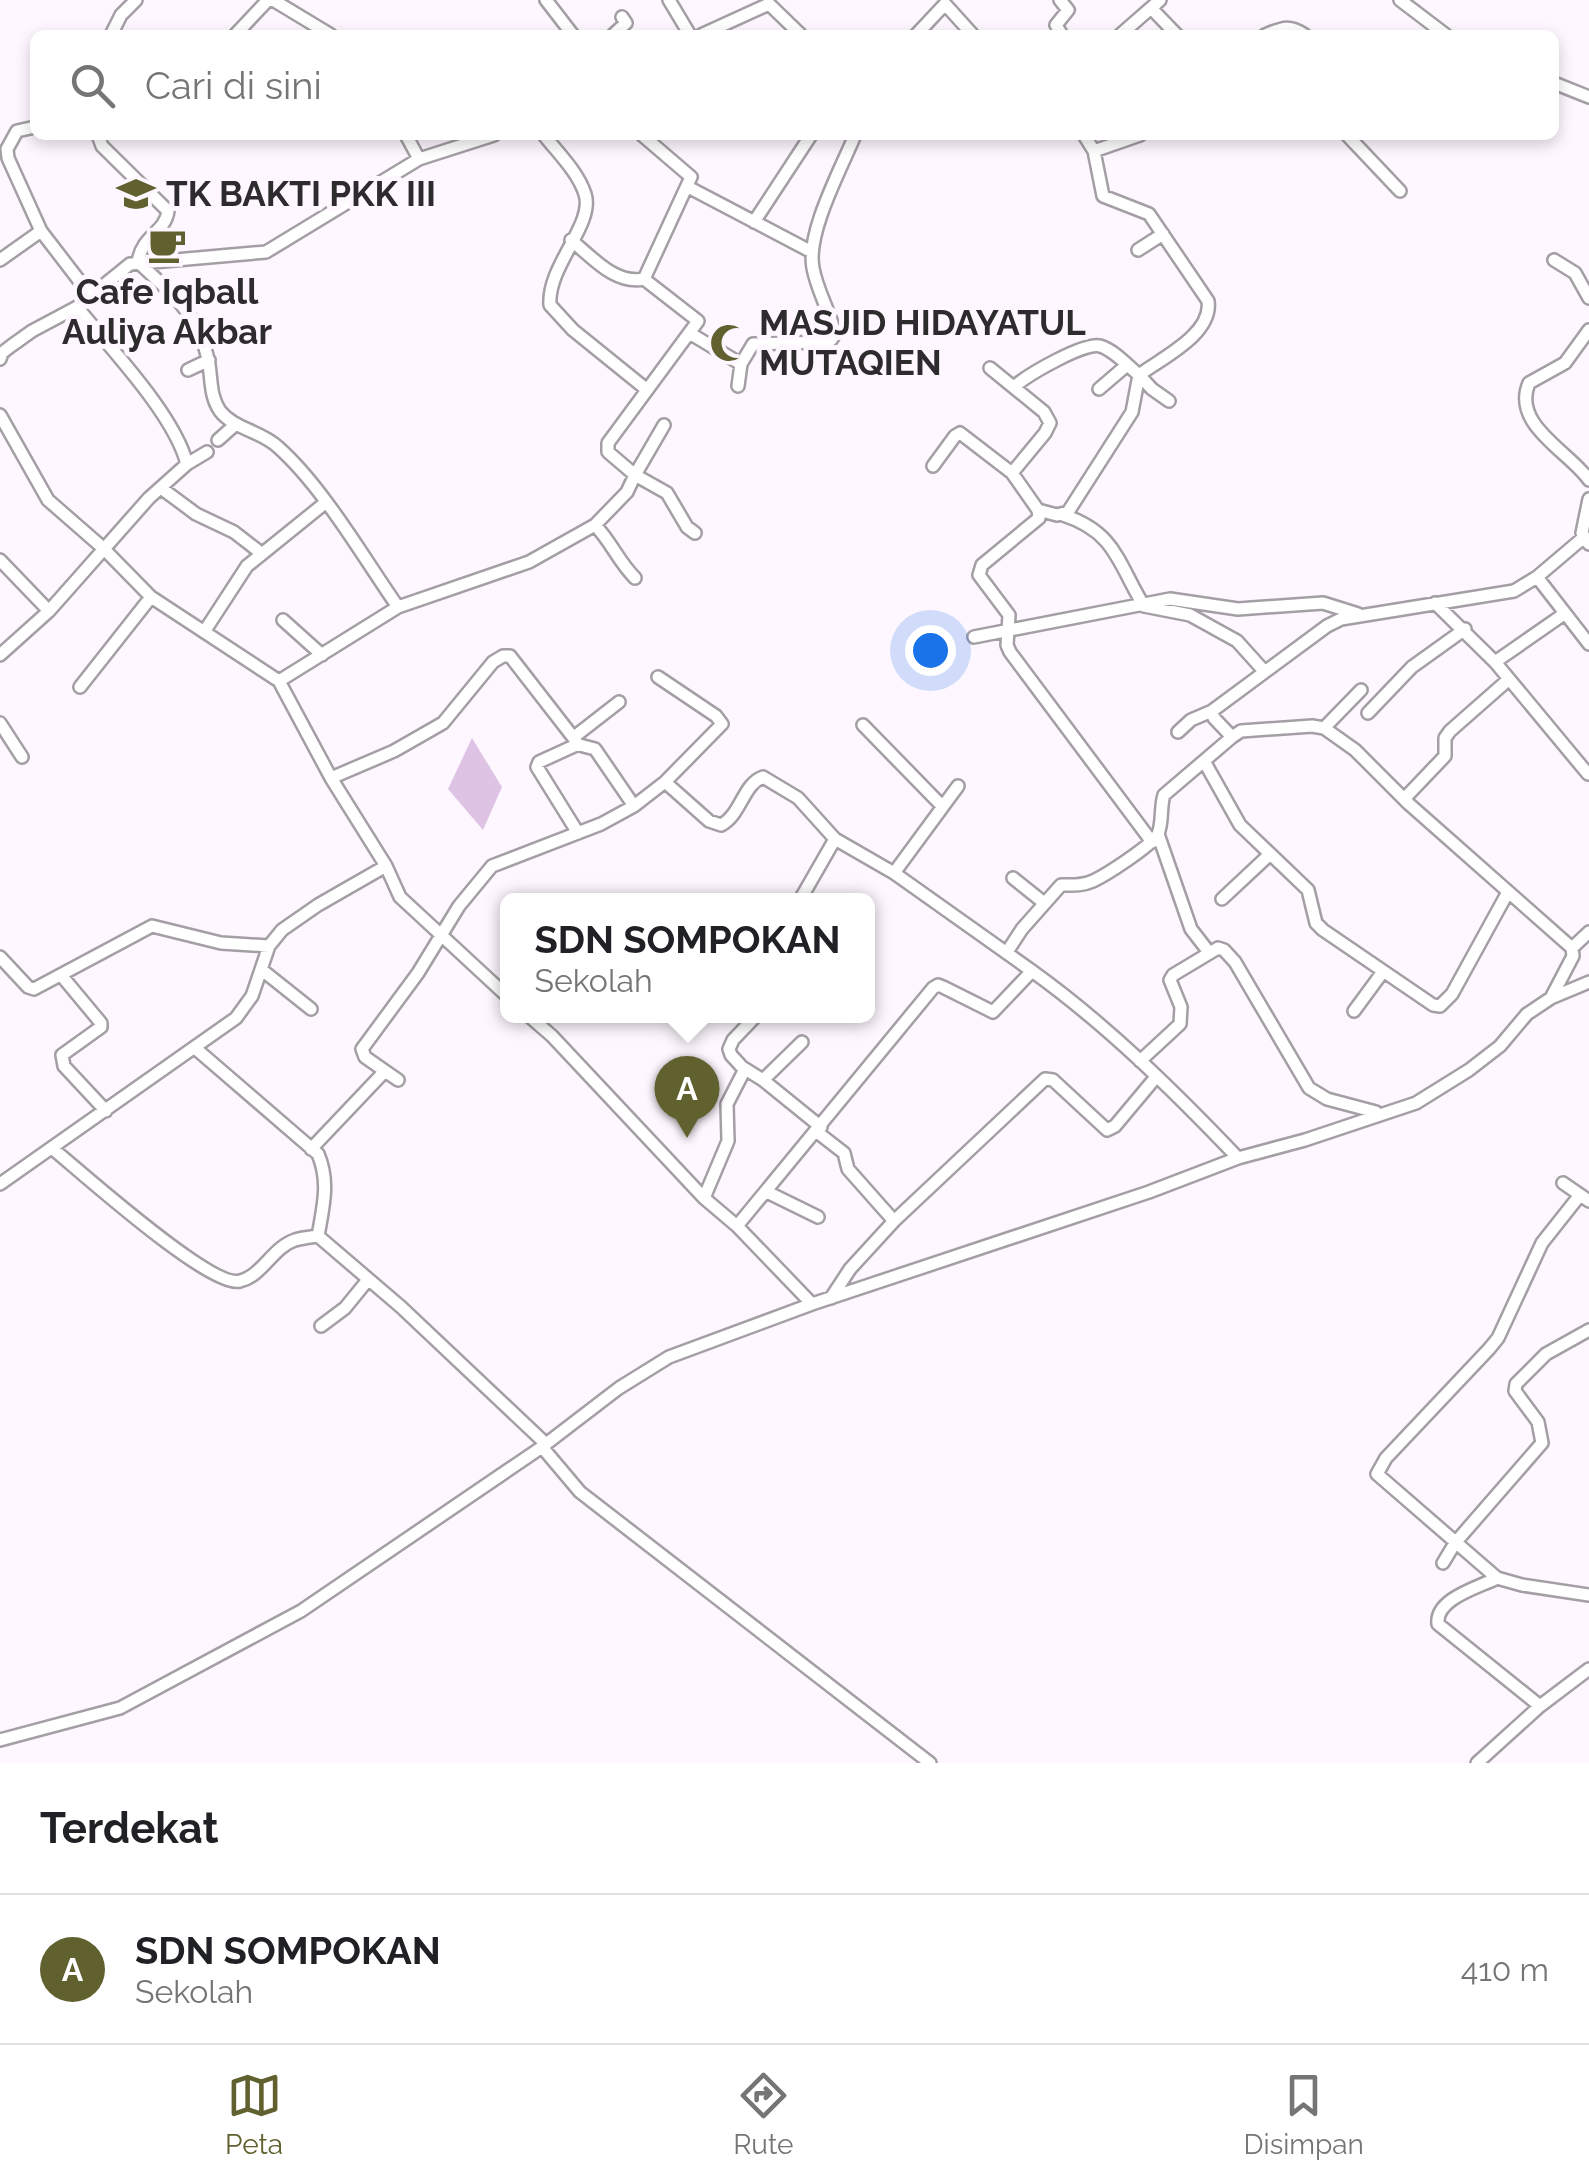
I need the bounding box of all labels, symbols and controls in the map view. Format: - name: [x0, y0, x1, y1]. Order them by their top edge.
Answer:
- search box: [30, 30, 1559, 140]
- icon: search: [65, 58, 120, 113]
- text: Cari di sini: [145, 63, 322, 108]
- school or university icon: TK BAKTI PKK III: [115, 173, 157, 215]
- place label: TK BAKTI PKK III: [166, 173, 436, 214]
- cafe icon: Cafe Iqball Auliya Akbar: [146, 224, 188, 266]
- place label: Cafe Iqball Auliya Akbar: [62, 271, 272, 352]
- place label: MASJID HIDAYATUL MUTAQIEN: [759, 302, 1086, 383]
- mosque icon: MASJID HIDAYATUL MUTAQIEN: [708, 322, 750, 364]
- your location: [905, 625, 956, 676]
- popup: [500, 893, 875, 1023]
- text: SDN SOMPOKAN: [535, 917, 840, 962]
- text: Sekolah: [535, 962, 653, 999]
- pin: A: [654, 1056, 720, 1138]
- text: Terdekat: [40, 1804, 219, 1853]
- text: SDN SOMPOKAN: [135, 1928, 441, 1973]
- text: A: [62, 1951, 83, 1988]
- text: 410 m: [1461, 1951, 1549, 1988]
- text: Sekolah: [135, 1973, 253, 2010]
- tab: Peta: [225, 2068, 283, 2161]
- tab: Rute: [733, 2068, 793, 2161]
- tab: Disimpan: [1244, 2068, 1364, 2161]

